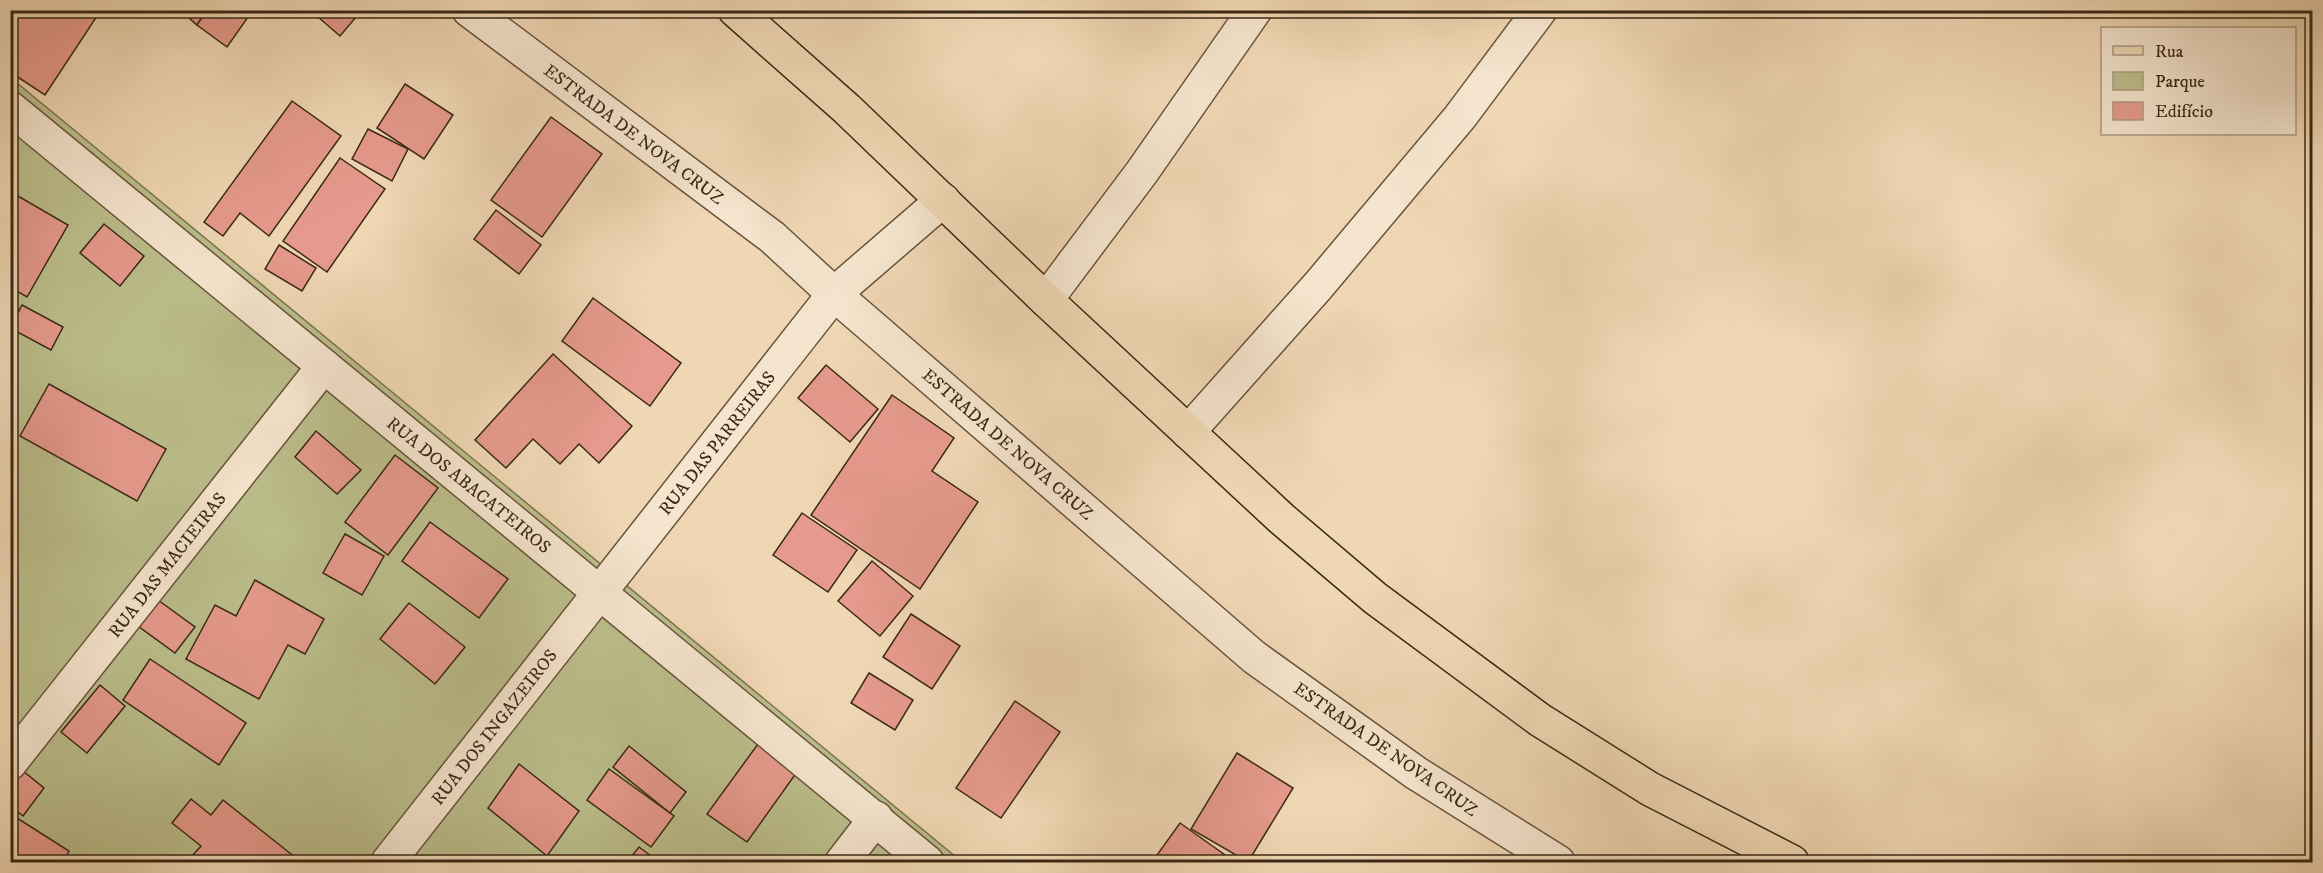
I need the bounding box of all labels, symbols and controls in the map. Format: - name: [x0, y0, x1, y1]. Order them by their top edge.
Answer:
- legend: [2101, 27, 2296, 135]
- text: Rua: [2155, 41, 2184, 63]
- street label: ESTRADA DE NOVA CRUZ: [539, 60, 728, 210]
- text: Parque: [2155, 71, 2205, 93]
- text: Edifício: [2155, 101, 2213, 123]
- street label: ESTRADA DE NOVA CRUZ: [917, 364, 1098, 525]
- street label: RUA DAS PARREIRAS: [655, 367, 781, 520]
- street label: RUA DOS ABACATEIROS: [382, 413, 555, 559]
- street label: RUA DAS MACIEIRAS: [104, 488, 231, 643]
- street label: RUA DOS INGAZEIROS: [427, 645, 562, 810]
- street label: ESTRADA DE NOVA CRUZ: [1289, 678, 1482, 822]

